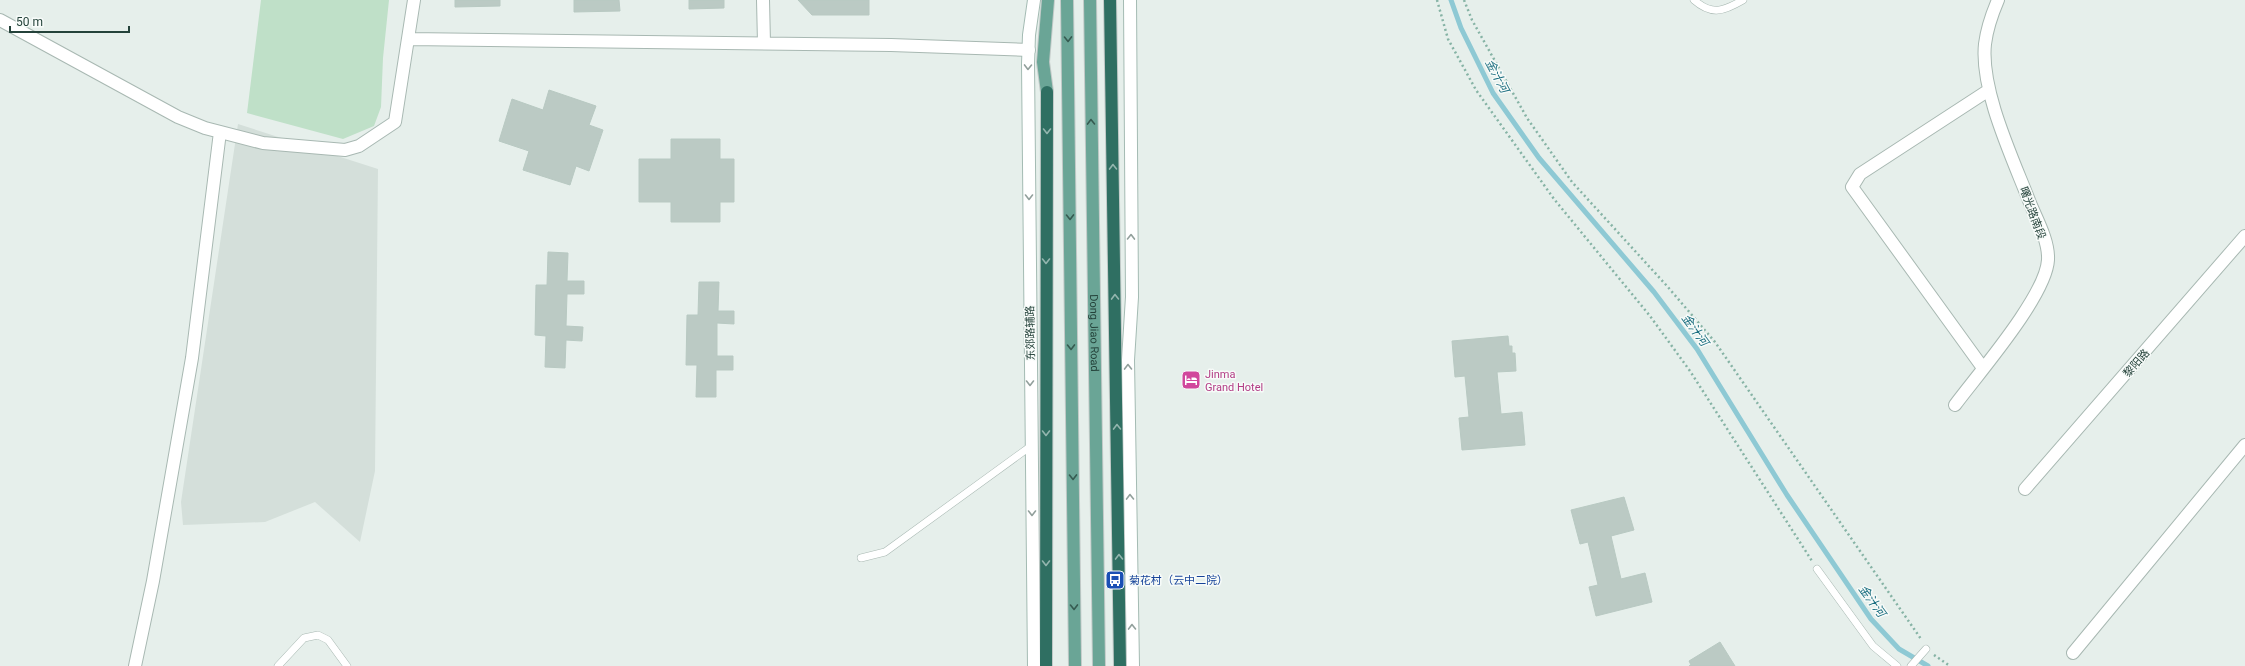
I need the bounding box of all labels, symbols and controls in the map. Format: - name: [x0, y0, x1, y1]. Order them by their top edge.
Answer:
- scale bar: [10, 8, 129, 34]
- text: 50 m: [16, 15, 43, 29]
- one-way arrow: [1064, 36, 1072, 42]
- water label: 金汁河: [1482, 57, 1513, 97]
- one-way arrow: [1024, 64, 1032, 70]
- one-way arrow: [1087, 119, 1095, 125]
- one-way arrow: [1043, 128, 1051, 134]
- one-way arrow: [1109, 164, 1117, 170]
- street label: 曙光路南段: [2017, 185, 2048, 241]
- one-way arrow: [1025, 194, 1033, 200]
- one-way arrow: [1066, 214, 1074, 220]
- one-way arrow: [1127, 234, 1135, 240]
- one-way arrow: [1042, 258, 1050, 264]
- street label: Dong Jiao Road: [1087, 294, 1101, 372]
- one-way arrow: [1111, 294, 1119, 300]
- street label: 东郊路辅路: [1024, 305, 1037, 361]
- water label: 金汁河: [1679, 311, 1712, 350]
- one-way arrow: [1067, 344, 1075, 350]
- street label: 黎阳路: [2121, 347, 2152, 380]
- one-way arrow: [1124, 364, 1133, 370]
- place label: Jinma Grand Hotel: [1205, 368, 1263, 394]
- hotel icon: Jinma Grand Hotel: [1180, 369, 1202, 391]
- one-way arrow: [1026, 380, 1035, 386]
- one-way arrow: [1113, 424, 1121, 430]
- one-way arrow: [1042, 430, 1050, 436]
- one-way arrow: [1069, 474, 1077, 480]
- one-way arrow: [1126, 494, 1134, 500]
- one-way arrow: [1028, 510, 1036, 516]
- one-way arrow: [1115, 554, 1123, 560]
- one-way arrow: [1042, 560, 1050, 566]
- bus stop icon: 菊花村（云中二院）: [1104, 569, 1126, 591]
- place label: 菊花村（云中二院）: [1129, 574, 1228, 587]
- water label: 金汁河: [1856, 582, 1889, 621]
- one-way arrow: [1070, 604, 1078, 610]
- one-way arrow: [1128, 624, 1136, 630]

